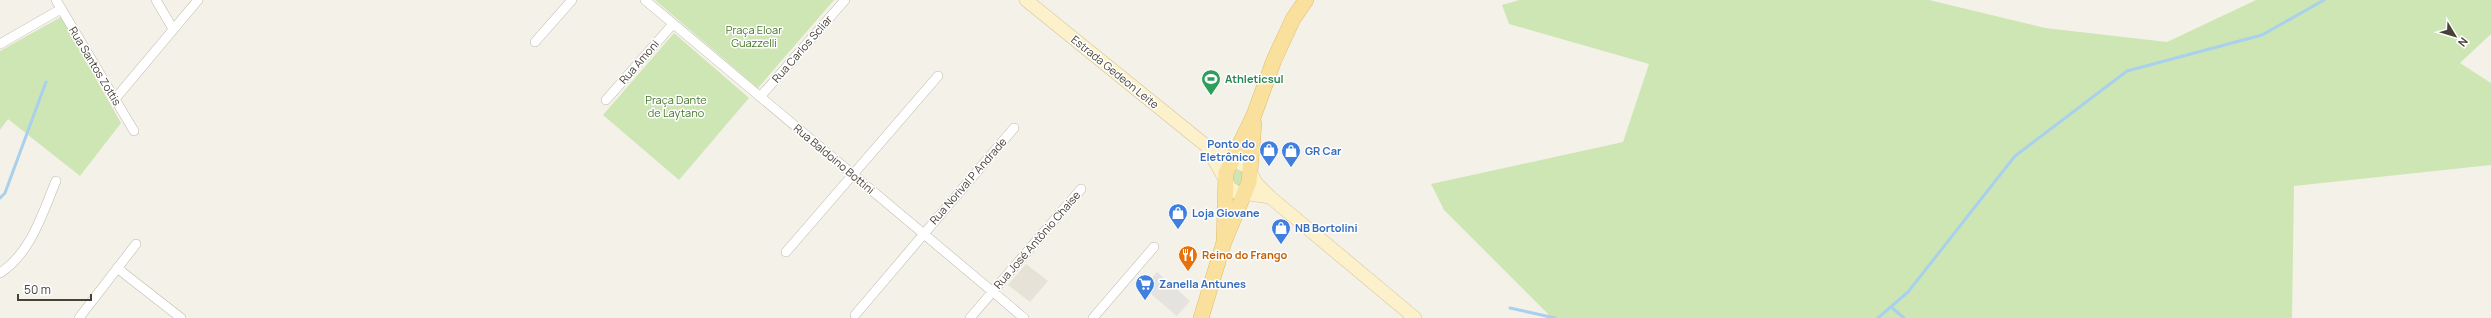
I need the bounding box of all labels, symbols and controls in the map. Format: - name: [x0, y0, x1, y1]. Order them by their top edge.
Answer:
- street label: Rua Carlos Scliar: [768, 12, 835, 86]
- north arrow: [2435, 16, 2475, 56]
- park label: Praça Eloar Guazzelli: [726, 22, 782, 50]
- street label: Rua Santos Zottis: [66, 23, 125, 108]
- street label: Estrada Gedeon Leite: [1068, 32, 1163, 112]
- text: N: [2455, 35, 2472, 50]
- street label: Rua Amoni: [615, 37, 662, 87]
- sports icon: Athleticsul: [1200, 68, 1222, 96]
- place label: Athleticsul: [1225, 71, 1284, 86]
- park label: Praça Dante de Laytano: [645, 92, 707, 120]
- street label: Rua Baldoino Bottini: [791, 120, 878, 197]
- street label: Rua Norival P Andrade: [926, 134, 1010, 227]
- place label: Ponto do Eletrônico: [1200, 136, 1255, 164]
- shop icon: Ponto do Eletrônico: [1258, 139, 1280, 167]
- shop icon: GR Car: [1280, 140, 1302, 168]
- place label: GR Car: [1305, 143, 1342, 158]
- street label: Rua José Antônio Chaise: [990, 187, 1084, 292]
- shop icon: Loja Giovane: [1167, 202, 1189, 230]
- place label: Loja Giovane: [1192, 205, 1260, 220]
- shop icon: NB Bortolini: [1270, 217, 1292, 245]
- place label: NB Bortolini: [1295, 220, 1358, 235]
- restaurant icon: Reino do Frango: [1177, 244, 1199, 272]
- place label: Reino do Frango: [1202, 247, 1288, 262]
- supermarket icon: Zanella Antunes: [1134, 273, 1156, 301]
- scale bar: [18, 276, 91, 302]
- place label: Zanella Antunes: [1159, 276, 1246, 291]
- text: 50 m: [24, 281, 51, 298]

